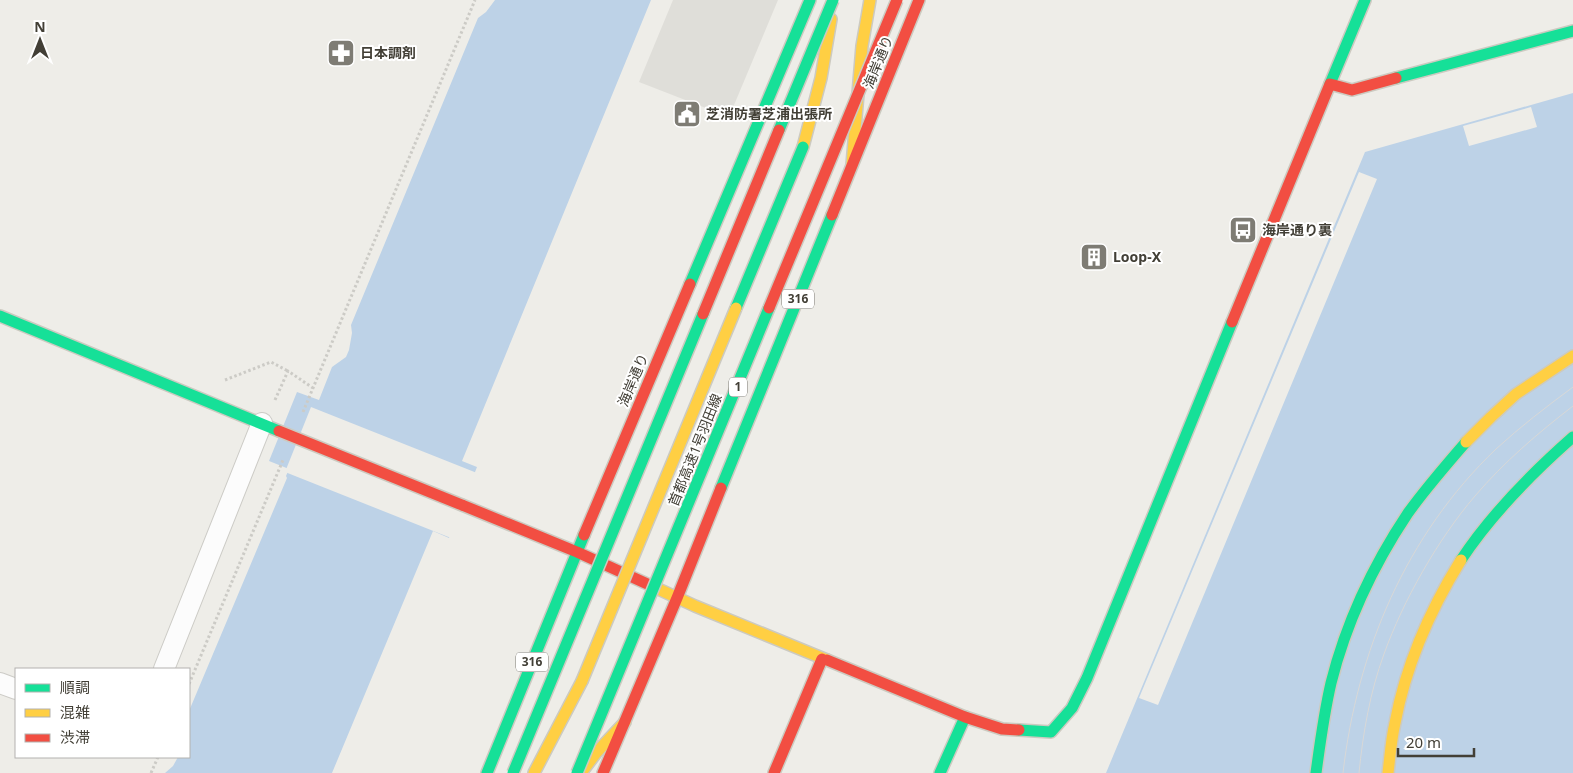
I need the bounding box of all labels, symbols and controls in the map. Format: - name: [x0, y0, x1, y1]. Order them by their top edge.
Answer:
- north arrow: [15, 15, 65, 65]
- text: N: [34, 17, 46, 36]
- street label: 海岸通り: [858, 32, 897, 91]
- pharmacy icon: 日本調剤: [326, 38, 356, 68]
- place label: 日本調剤: [360, 43, 416, 62]
- public building icon: 芝消防署芝浦出張所: [672, 99, 702, 129]
- place label: 芝消防署芝浦出張所: [706, 104, 832, 123]
- bus stop icon: 海岸通り裏: [1228, 215, 1258, 245]
- place label: 海岸通り裏: [1262, 220, 1332, 239]
- building icon: Loop-X: [1079, 242, 1109, 272]
- place label: Loop-X: [1113, 247, 1162, 266]
- road number: 316: [782, 290, 814, 308]
- street label: 海岸通り: [613, 350, 652, 409]
- road number: 1: [729, 378, 747, 397]
- street label: 首都高速1号羽田線: [663, 391, 726, 509]
- road number: 316: [516, 652, 548, 672]
- legend: [15, 668, 190, 758]
- text: 順調: [60, 677, 90, 697]
- text: 混雑: [60, 702, 90, 722]
- scale bar: [1398, 726, 1474, 758]
- text: 渋滞: [60, 727, 90, 747]
- text: 20 m: [1406, 732, 1441, 752]

